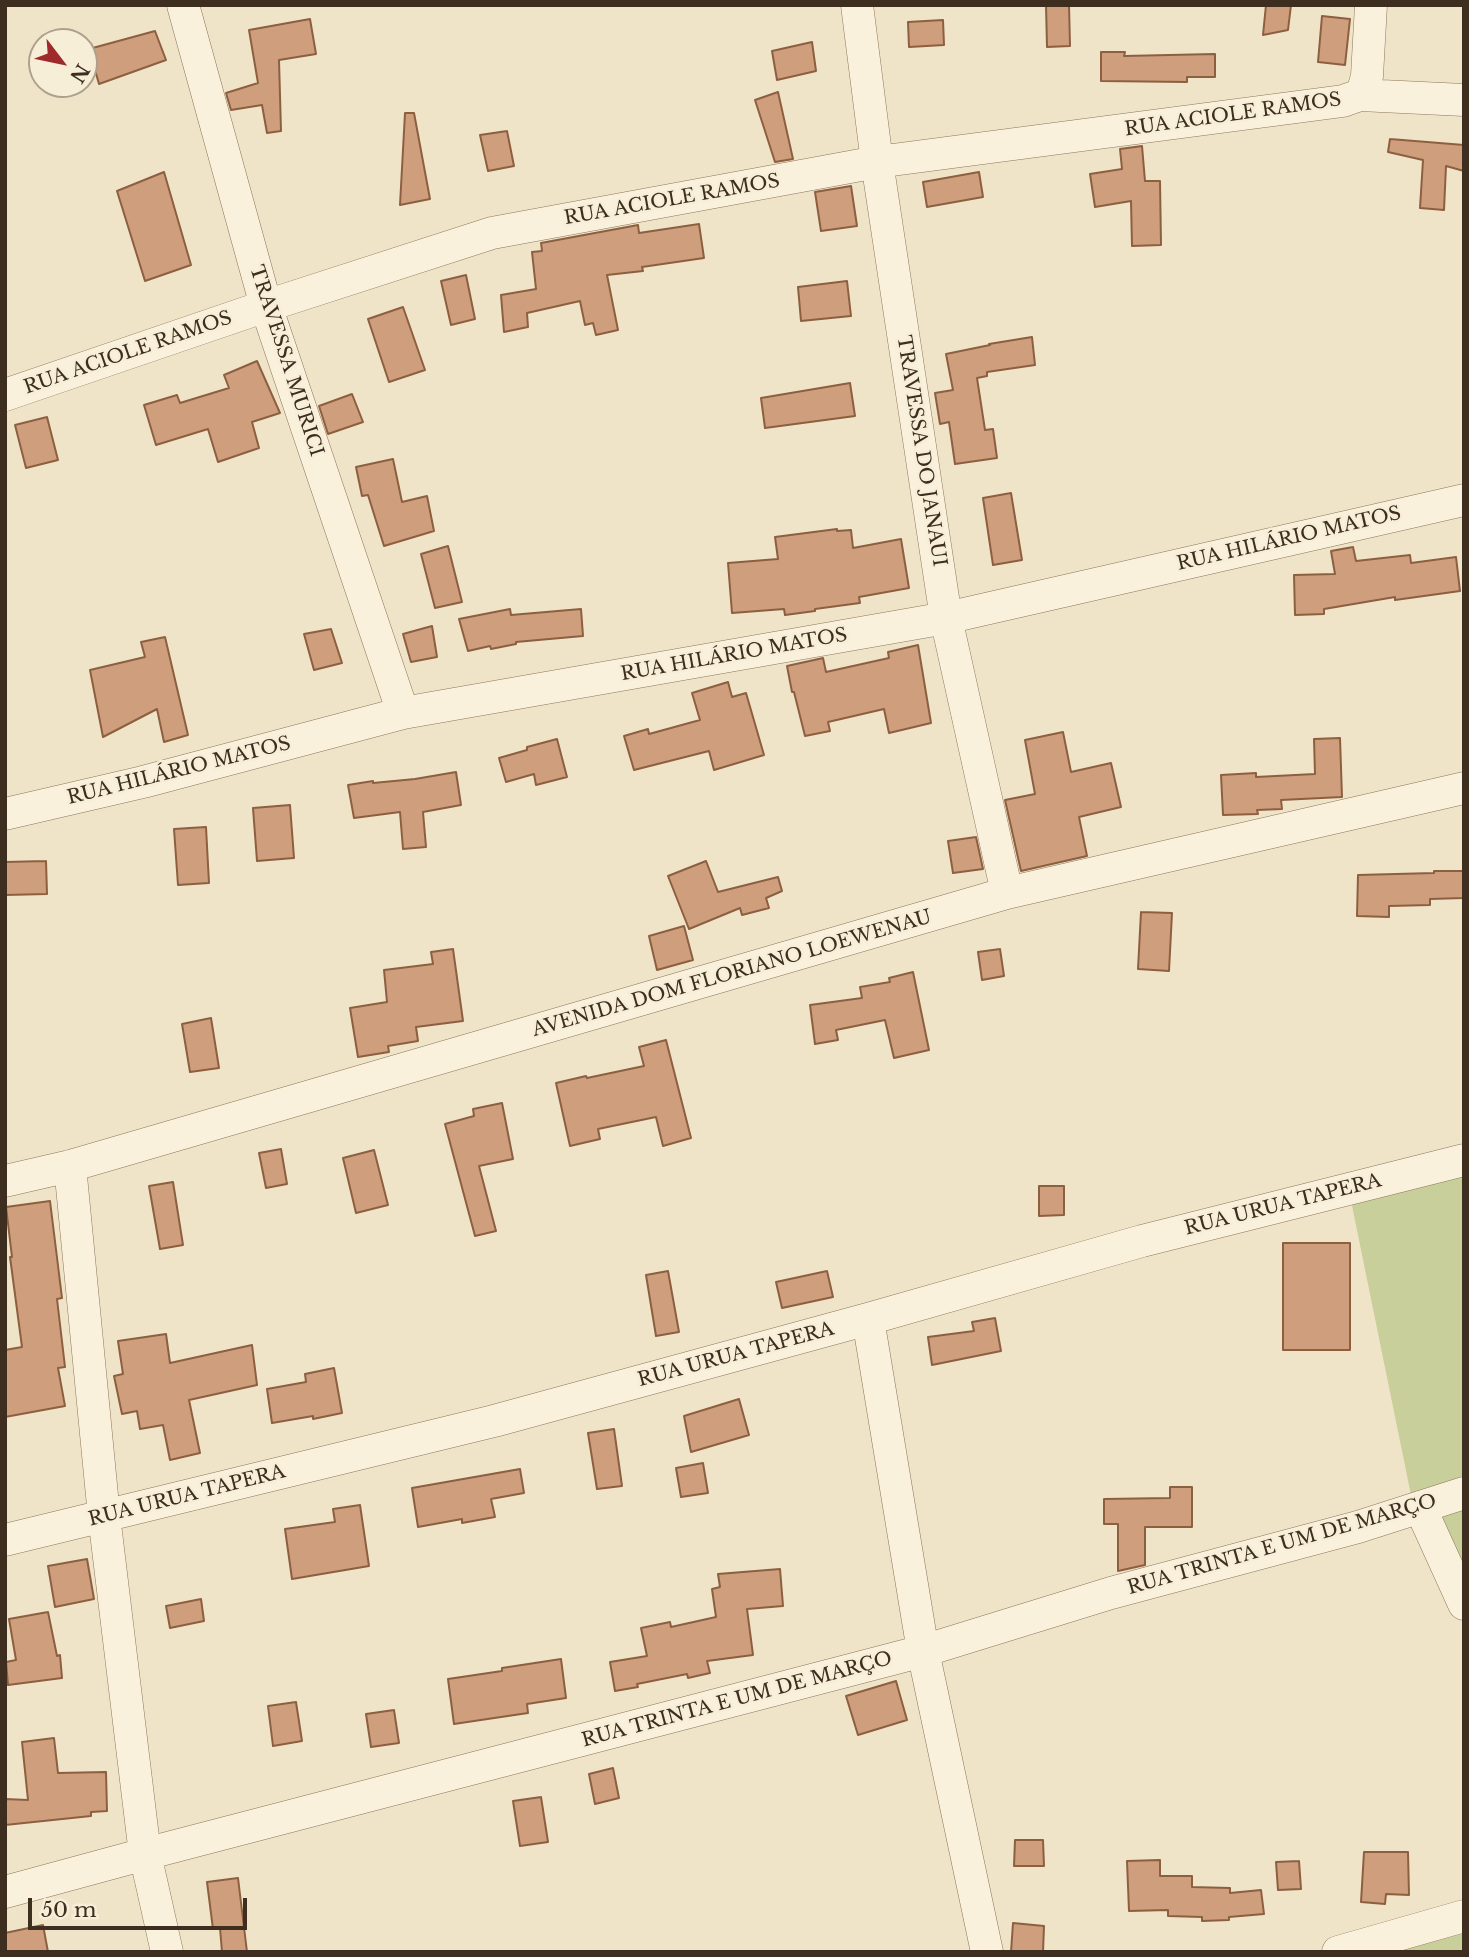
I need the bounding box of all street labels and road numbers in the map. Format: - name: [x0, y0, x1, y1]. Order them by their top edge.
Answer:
- street label: RUA ACIOLE RAMOS: [1123, 89, 1343, 141]
- street label: RUA ACIOLE RAMOS: [562, 170, 782, 230]
- street label: TRAVESSA MURICI: [244, 263, 328, 459]
- street label: RUA ACIOLE RAMOS: [21, 307, 235, 399]
- street label: TRAVESSA DO JANAUI: [891, 334, 951, 568]
- street label: RUA HILÁRIO MATOS: [1175, 502, 1403, 576]
- street label: RUA HILÁRIO MATOS: [619, 624, 849, 686]
- street label: RUA HILÁRIO MATOS: [65, 732, 293, 810]
- street label: AVENIDA DOM FLORIANO LOEWENAU: [530, 906, 934, 1042]
- street label: RUA URUA TAPERA: [1182, 1170, 1384, 1240]
- street label: RUA URUA TAPERA: [636, 1318, 836, 1392]
- street label: RUA URUA TAPERA: [86, 1461, 288, 1531]
- street label: RUA TRINTA E UM DE MARÇO: [1125, 1490, 1439, 1600]
- street label: RUA TRINTA E UM DE MARÇO: [579, 1648, 895, 1752]

